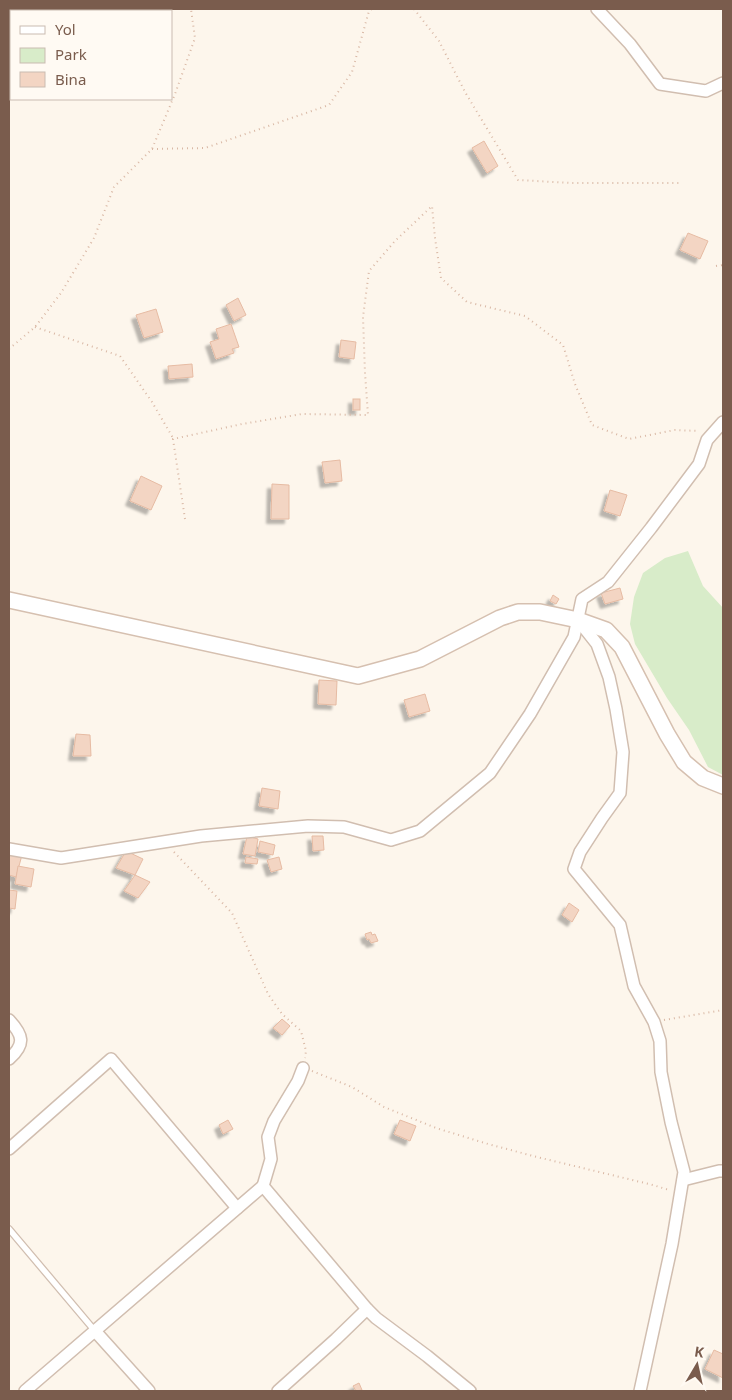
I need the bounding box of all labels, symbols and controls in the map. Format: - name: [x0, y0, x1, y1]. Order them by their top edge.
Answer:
- legend: [10, 10, 172, 100]
- text: Yol: [55, 19, 76, 39]
- text: Park: [55, 44, 87, 64]
- text: Bina: [55, 69, 86, 89]
- north arrow: [672, 1340, 722, 1390]
- text: K: [693, 1342, 706, 1362]

